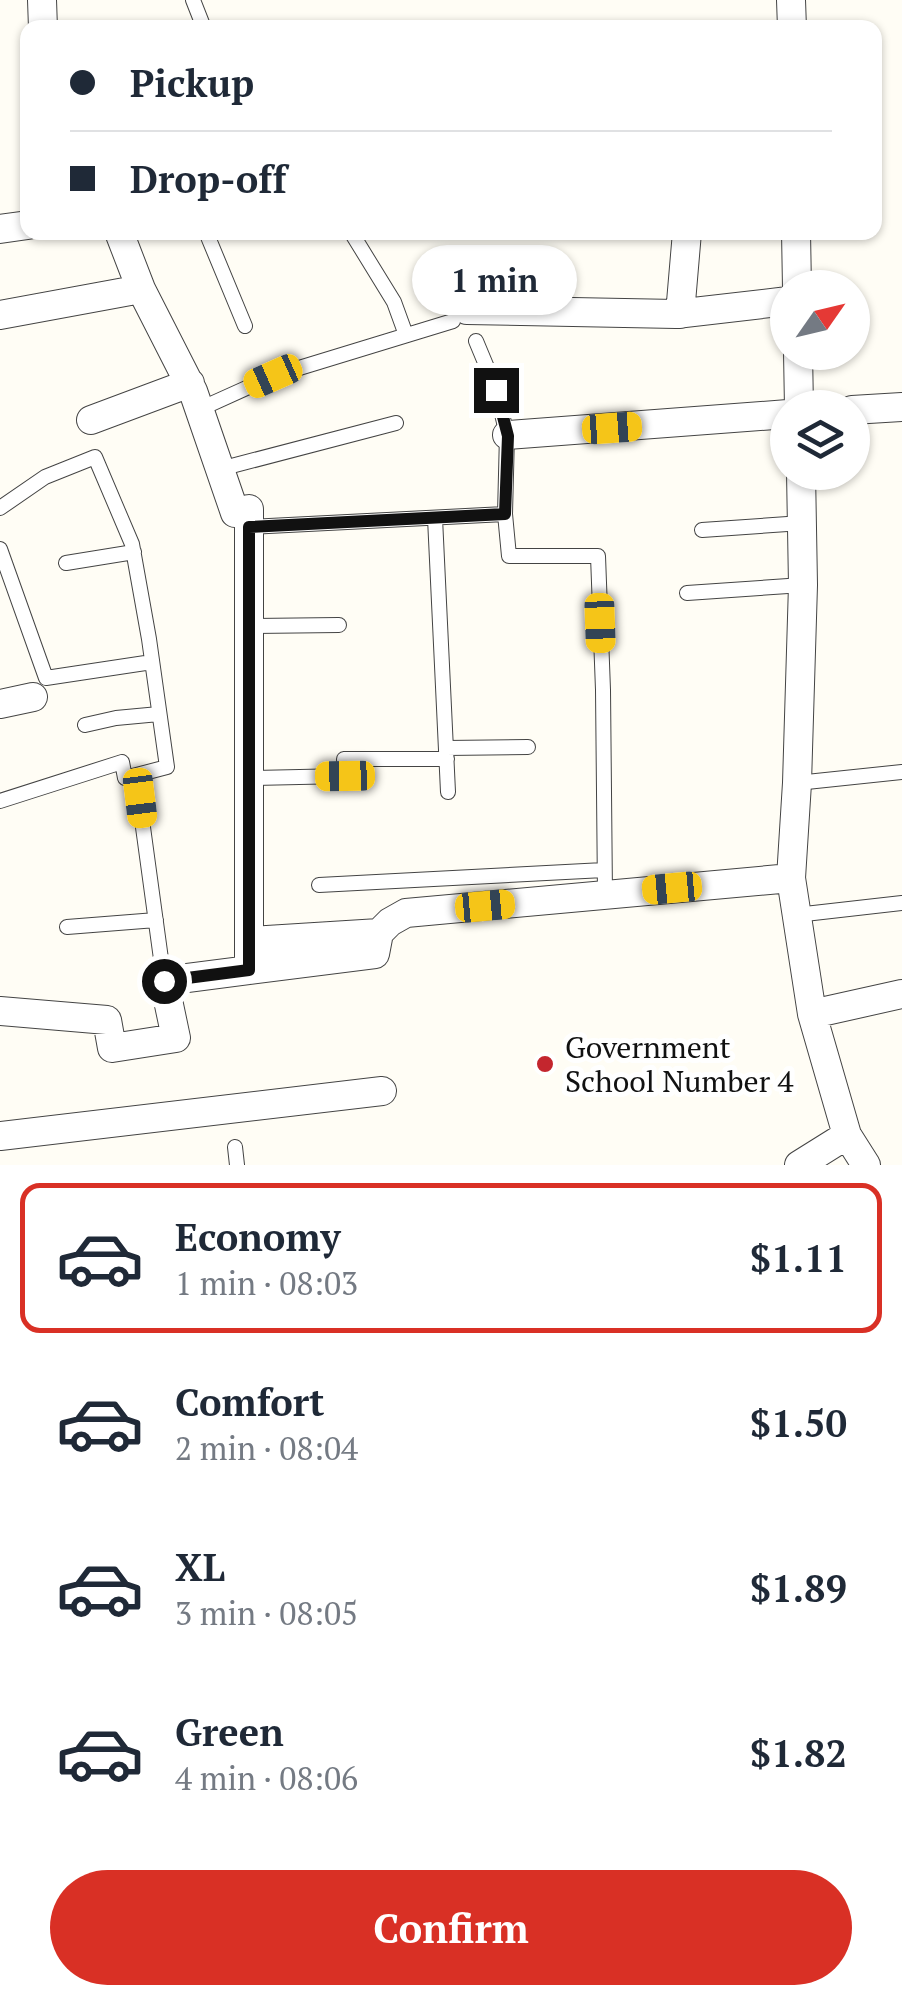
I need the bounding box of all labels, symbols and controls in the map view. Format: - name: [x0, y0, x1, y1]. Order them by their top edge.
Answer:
- text: Pickup: [130, 58, 254, 108]
- text: Drop-off: [130, 154, 287, 204]
- callout: 1 min: [414, 245, 578, 315]
- text: 1 min: [451, 259, 538, 301]
- north arrow: [770, 270, 870, 370]
- map controls: [770, 270, 870, 490]
- car: [239, 350, 307, 402]
- route end: [474, 368, 519, 413]
- button: layers: [770, 390, 870, 490]
- car: [581, 411, 643, 445]
- car: [584, 592, 616, 654]
- car: [315, 760, 375, 792]
- car: [121, 766, 159, 830]
- car: [641, 870, 703, 906]
- car: [454, 888, 516, 924]
- route start: [142, 959, 187, 1004]
- place label: Government School Number 4: [565, 1027, 793, 1101]
- marker: Government School Number 4: [534, 1053, 556, 1075]
- text: Economy: [175, 1212, 341, 1262]
- icon: car: [55, 1213, 145, 1303]
- text: $1.11: [750, 1233, 847, 1283]
- text: 1 min · 08:03: [175, 1262, 358, 1304]
- text: Comfort: [175, 1377, 324, 1427]
- icon: car: [55, 1378, 145, 1468]
- text: $1.50: [750, 1398, 847, 1448]
- text: 2 min · 08:04: [175, 1427, 358, 1469]
- text: XL: [175, 1542, 225, 1592]
- icon: car: [55, 1543, 145, 1633]
- text: $1.89: [750, 1563, 847, 1613]
- text: 3 min · 08:05: [175, 1592, 358, 1634]
- text: Green: [175, 1707, 284, 1757]
- icon: car: [55, 1708, 145, 1798]
- text: $1.82: [750, 1728, 847, 1778]
- text: 4 min · 08:06: [175, 1757, 358, 1799]
- button: Confirm: [50, 1870, 852, 1985]

